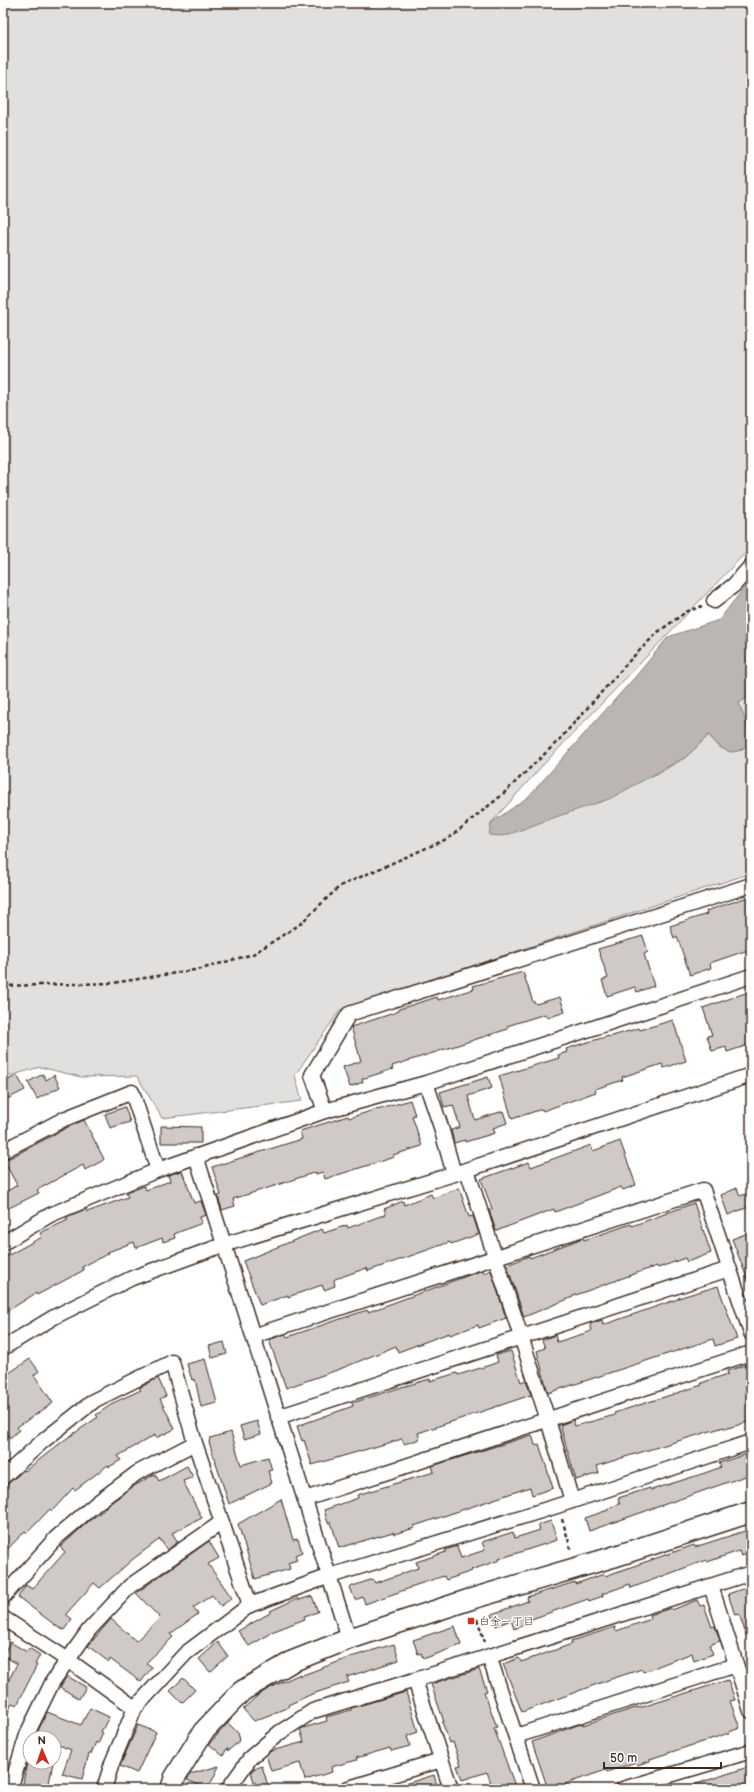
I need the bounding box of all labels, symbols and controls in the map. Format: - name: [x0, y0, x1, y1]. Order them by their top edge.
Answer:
- place label: 白金一丁目: [479, 1615, 534, 1628]
- marker: 白金一丁目: [466, 1616, 476, 1626]
- north arrow: [22, 1730, 62, 1770]
- text: N: [37, 1734, 46, 1747]
- scale bar: [604, 1744, 721, 1770]
- text: 50 m: [610, 1751, 637, 1766]

